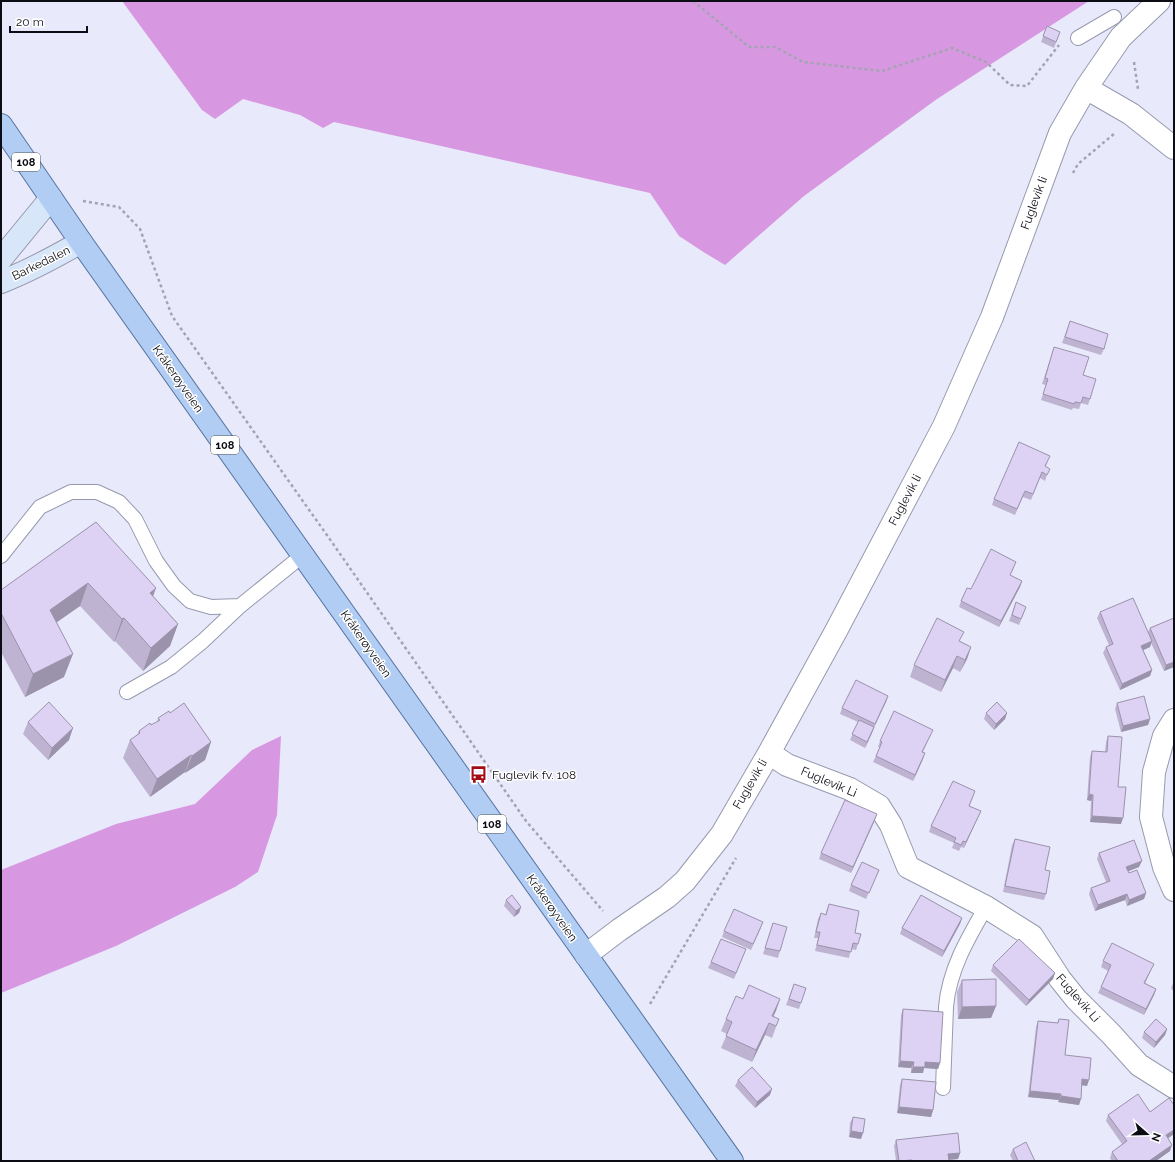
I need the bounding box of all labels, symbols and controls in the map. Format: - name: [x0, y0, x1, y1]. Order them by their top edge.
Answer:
- scale bar: [10, 8, 87, 34]
- text: 20 m: [16, 15, 44, 29]
- road number: 108: [12, 153, 40, 171]
- street label: Fuglevik li: [1018, 174, 1050, 232]
- street label: Barkedalen: [10, 243, 72, 283]
- street label: Kråkerøyveien: [150, 343, 206, 415]
- road number: 108: [211, 436, 239, 454]
- street label: Fuglevik li: [886, 472, 924, 528]
- street label: Kråkerøyveien: [338, 608, 394, 680]
- street label: Fuglevik li: [730, 756, 770, 812]
- street label: Fuglevik Li: [799, 764, 859, 800]
- bus stop icon: Fuglevik fv. 108: [469, 765, 489, 785]
- place label: Fuglevik fv. 108: [492, 768, 576, 782]
- road number: 108: [478, 815, 506, 833]
- street label: Kråkerøyveien: [524, 872, 580, 944]
- street label: Fuglevik Li: [1053, 971, 1103, 1025]
- north arrow: [1127, 1114, 1167, 1154]
- text: N: [1148, 1131, 1163, 1143]

